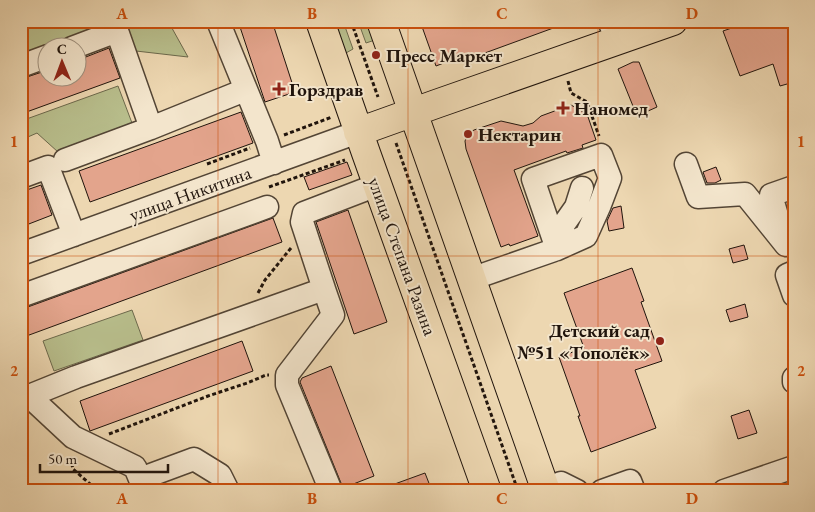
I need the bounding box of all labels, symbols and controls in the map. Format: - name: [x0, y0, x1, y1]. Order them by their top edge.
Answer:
- text: A: [115, 3, 128, 24]
- text: B: [307, 3, 317, 24]
- text: C: [496, 3, 508, 24]
- text: D: [686, 3, 698, 24]
- north arrow: [38, 38, 88, 88]
- text: С: [57, 40, 67, 58]
- place label: Пресс Маркет: [386, 43, 502, 68]
- marker: Пресс Маркет: [370, 49, 382, 61]
- place label: Горздрав: [289, 77, 363, 102]
- marker: Горздрав: [273, 83, 285, 95]
- place label: Наномед: [574, 96, 648, 121]
- marker: Наномед: [556, 101, 570, 115]
- place label: Нектарин: [478, 122, 561, 147]
- marker: Нектарин: [462, 128, 474, 140]
- text: 1: [10, 131, 18, 152]
- text: 1: [797, 131, 805, 152]
- street label: улица Никитина: [126, 160, 255, 227]
- street label: улица Степана Разина: [362, 173, 443, 339]
- place label: Детский сад №51 «Тополёк»: [517, 318, 650, 365]
- marker: Детский сад №51 «Тополёк»: [654, 335, 666, 347]
- text: 2: [10, 360, 19, 381]
- text: 2: [797, 360, 806, 381]
- scale bar: [40, 442, 168, 474]
- text: 50 m: [48, 449, 77, 468]
- text: A: [115, 488, 128, 509]
- text: B: [307, 488, 317, 509]
- text: C: [496, 488, 508, 509]
- text: D: [686, 488, 698, 509]

